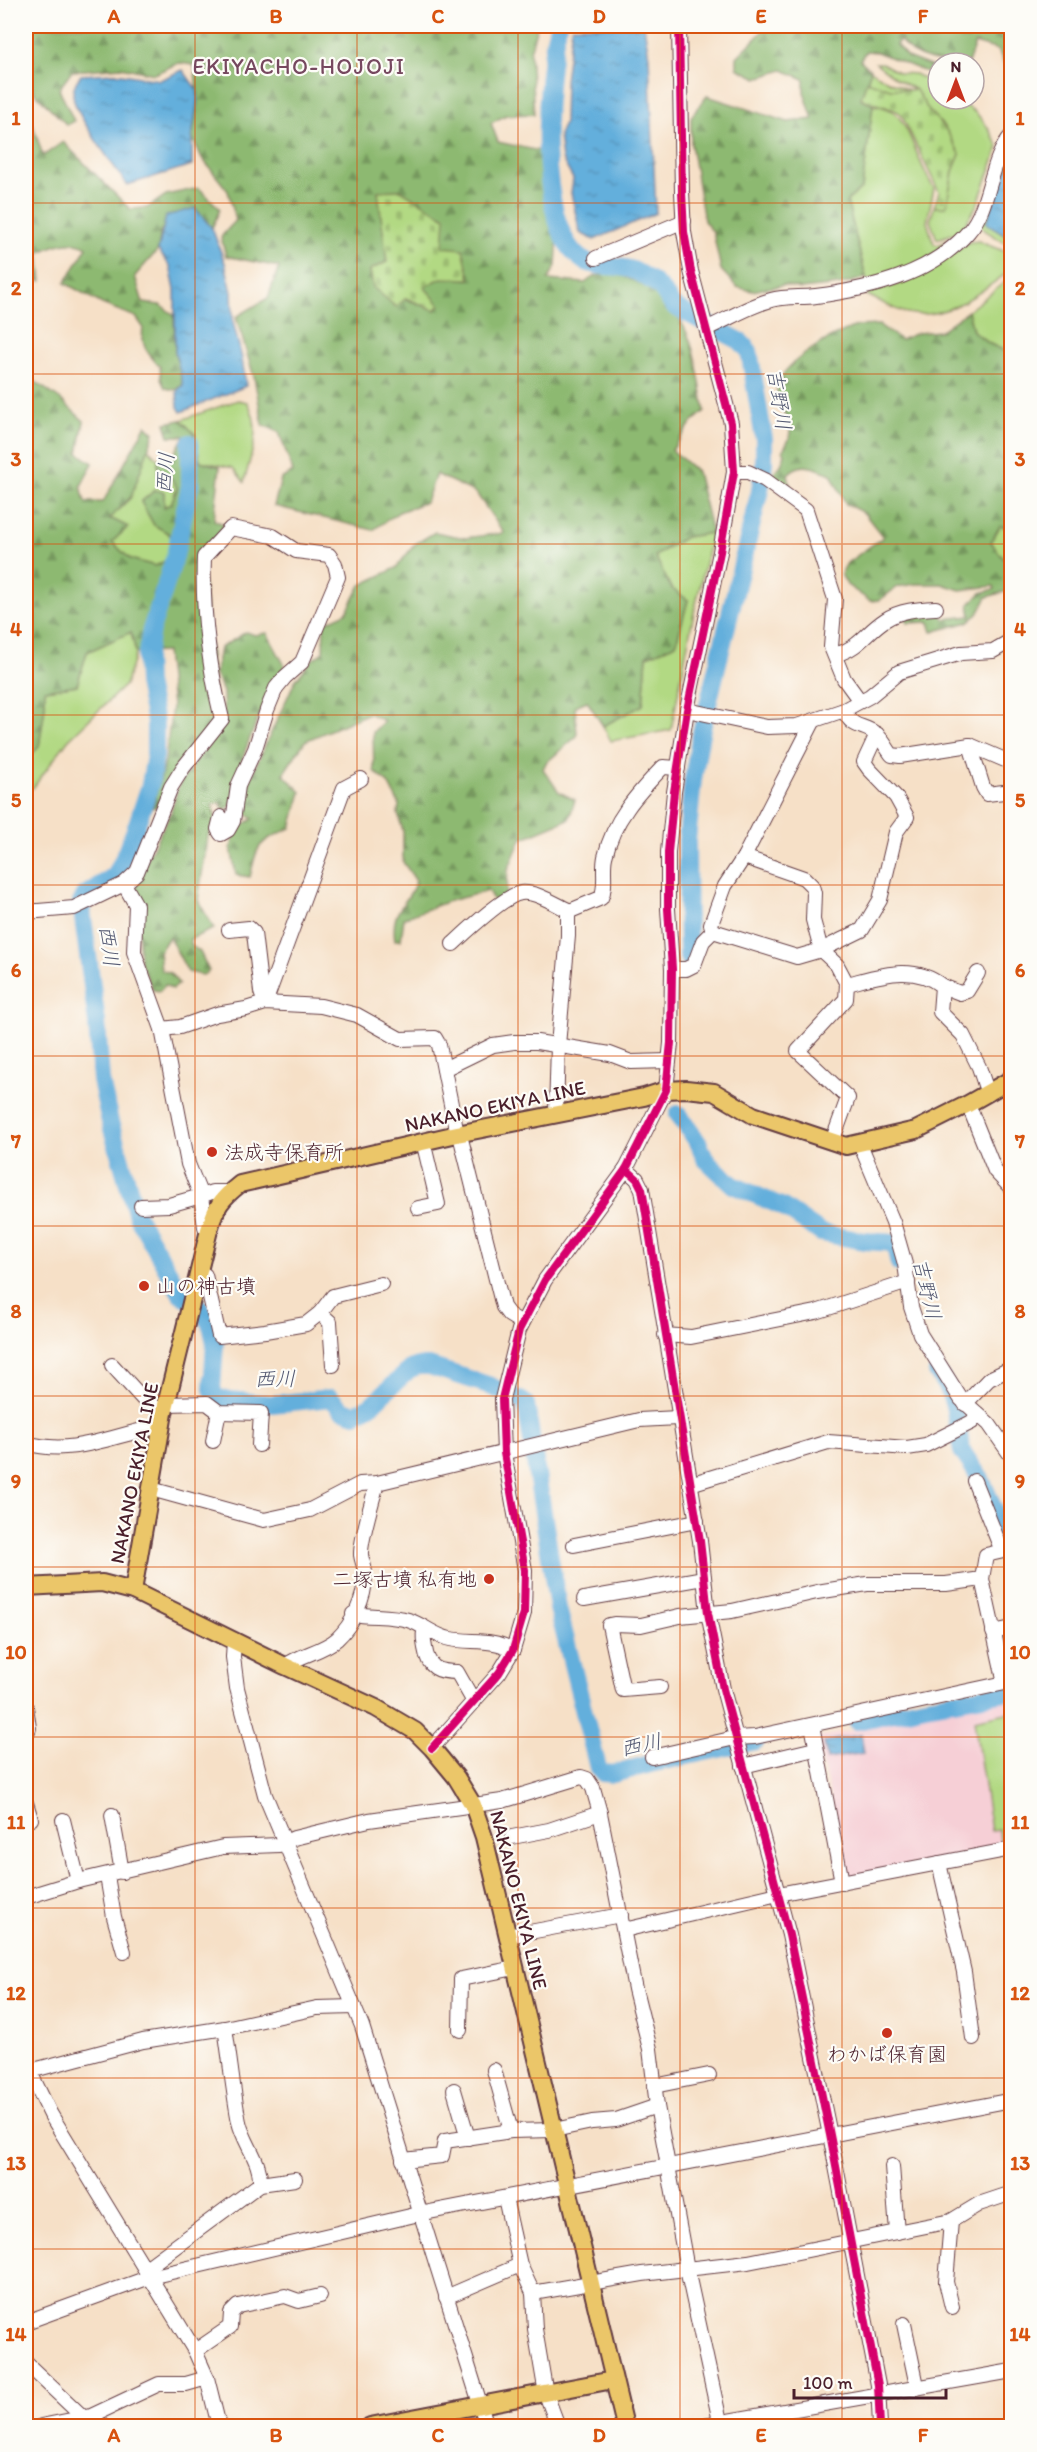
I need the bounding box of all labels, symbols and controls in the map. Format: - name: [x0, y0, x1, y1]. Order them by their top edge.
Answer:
- text: A: [107, 4, 121, 28]
- text: B: [270, 4, 283, 28]
- text: C: [432, 4, 445, 28]
- text: D: [592, 4, 606, 28]
- text: E: [755, 4, 767, 28]
- text: F: [918, 4, 929, 28]
- north arrow: [926, 51, 986, 111]
- district label: EKIYACHO-HOJOJI: [192, 53, 406, 80]
- text: N: [951, 57, 961, 76]
- text: 1: [11, 106, 21, 130]
- text: 1: [1015, 106, 1025, 130]
- text: 2: [11, 276, 22, 300]
- text: 2: [1015, 276, 1026, 300]
- water label: 吉野川: [762, 366, 797, 432]
- text: 3: [11, 447, 22, 471]
- text: 3: [1015, 447, 1026, 471]
- water label: 西川: [150, 451, 179, 495]
- text: 4: [10, 617, 22, 641]
- text: 4: [1014, 617, 1026, 641]
- text: 5: [11, 788, 22, 812]
- text: 5: [1015, 788, 1026, 812]
- water label: 西川: [94, 923, 125, 968]
- text: 6: [11, 958, 22, 982]
- text: 6: [1015, 958, 1026, 982]
- street label: NAKANO EKIYA LINE: [403, 1075, 587, 1137]
- text: 7: [10, 1129, 21, 1153]
- text: 7: [1014, 1129, 1025, 1153]
- place label: 法成寺保育所: [224, 1140, 344, 1164]
- marker: 法成寺保育所: [205, 1145, 219, 1159]
- water label: 吉野川: [908, 1255, 947, 1322]
- place label: 山の神古墳: [156, 1274, 256, 1298]
- marker: 山の神古墳: [137, 1279, 151, 1293]
- text: 8: [11, 1299, 22, 1323]
- text: 8: [1015, 1299, 1026, 1323]
- water label: 西川: [254, 1366, 296, 1391]
- street label: NAKANO EKIYA LINE: [105, 1380, 163, 1566]
- text: 9: [11, 1469, 21, 1493]
- text: 9: [1015, 1469, 1025, 1493]
- place label: 二塚古墳 私有地: [333, 1567, 477, 1591]
- marker: 二塚古墳 私有地: [482, 1572, 496, 1586]
- text: 10: [5, 1640, 27, 1664]
- text: 10: [1009, 1640, 1031, 1664]
- water label: 西川: [618, 1728, 664, 1761]
- street label: NAKANO EKIYA LINE: [485, 1808, 553, 1992]
- text: 11: [7, 1810, 26, 1834]
- text: 11: [1011, 1810, 1030, 1834]
- text: 12: [6, 1981, 26, 2005]
- text: 12: [1010, 1981, 1030, 2005]
- marker: わかば保育園: [880, 2026, 894, 2040]
- place label: わかば保育園: [827, 2042, 947, 2066]
- text: 13: [6, 2151, 26, 2175]
- text: 13: [1010, 2151, 1030, 2175]
- text: 14: [5, 2322, 27, 2346]
- text: 14: [1009, 2322, 1031, 2346]
- scale bar: [794, 2362, 946, 2400]
- text: 100 m: [803, 2372, 853, 2394]
- text: A: [107, 2423, 121, 2447]
- text: B: [270, 2423, 283, 2447]
- text: C: [432, 2423, 445, 2447]
- text: D: [592, 2423, 606, 2447]
- text: E: [755, 2423, 767, 2447]
- text: F: [918, 2423, 929, 2447]

